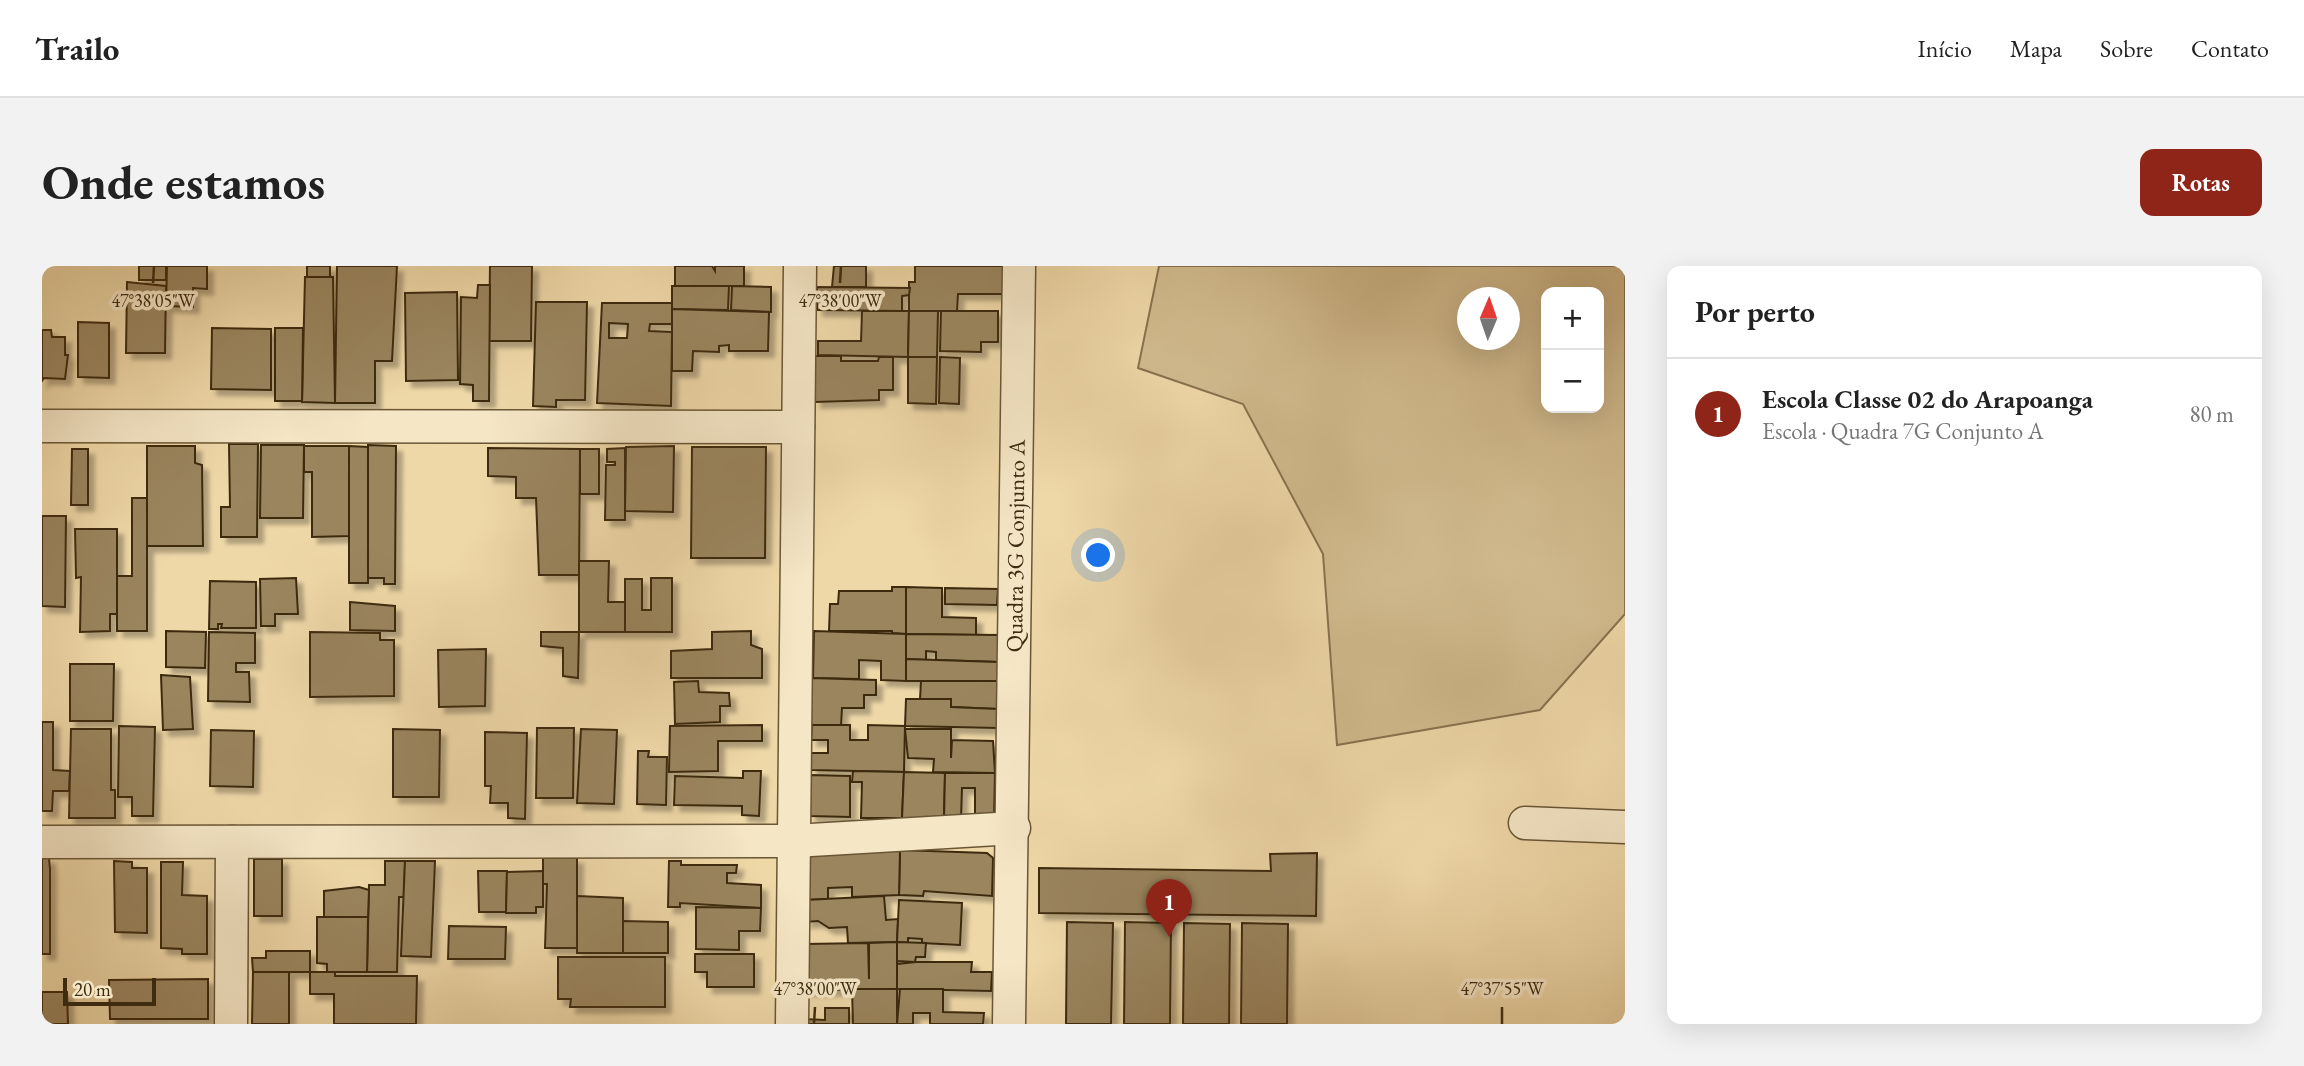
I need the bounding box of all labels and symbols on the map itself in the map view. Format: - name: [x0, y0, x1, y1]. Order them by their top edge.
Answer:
- north arrow: [1457, 287, 1520, 350]
- text: 47°38'05"W: [111, 289, 195, 312]
- text: 47°38'00"W: [798, 289, 882, 312]
- street label: Quadra 3G Conjunto A: [999, 438, 1032, 653]
- your location: [1081, 538, 1115, 572]
- pin: 1: [1146, 879, 1192, 937]
- scale bar: [63, 975, 156, 1007]
- text: 47°38'00"W: [773, 977, 857, 1000]
- text: 47°37'55"W: [1460, 977, 1544, 1000]

